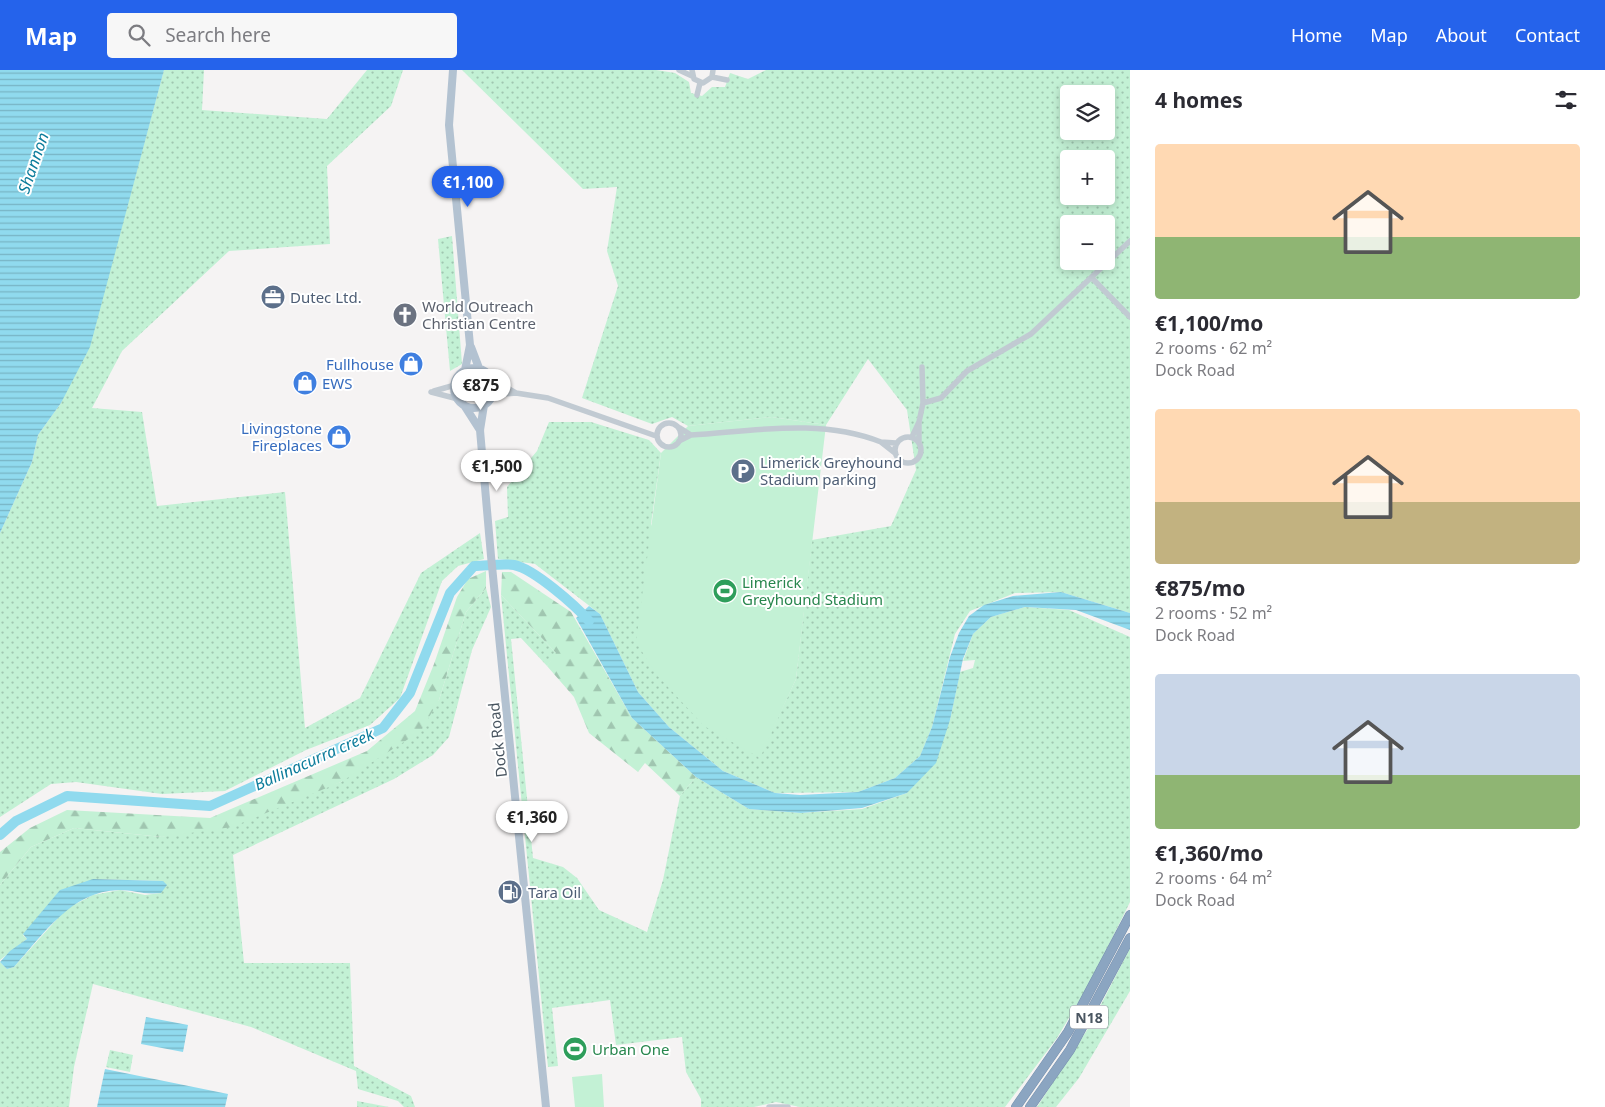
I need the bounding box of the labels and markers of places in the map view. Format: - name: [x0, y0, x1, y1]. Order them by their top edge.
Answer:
- pin: €1,100: [427, 166, 509, 208]
- office icon: Dutec Ltd.: [260, 284, 286, 310]
- place label: Dutec Ltd.: [290, 287, 362, 307]
- place label: World Outreach Christian Centre: [422, 296, 536, 333]
- church icon: World Outreach Christian Centre: [392, 302, 418, 328]
- shop icon: Fullhouse: [398, 351, 424, 377]
- place label: Fullhouse: [326, 354, 394, 374]
- pin: €875: [451, 368, 511, 411]
- shop icon: EWS: [292, 370, 318, 396]
- place label: EWS: [322, 373, 353, 393]
- place label: Livingstone Fireplaces: [241, 418, 322, 455]
- shop icon: Livingstone Fireplaces: [326, 424, 352, 450]
- pin: €1,500: [456, 450, 538, 492]
- place label: Limerick Greyhound Stadium parking: [760, 452, 902, 489]
- parking icon: Limerick Greyhound Stadium parking: [730, 458, 756, 484]
- place label: Limerick Greyhound Stadium: [742, 572, 883, 609]
- sports icon: Limerick Greyhound Stadium: [712, 578, 738, 604]
- pin: €1,360: [491, 800, 573, 843]
- fuel station icon: Tara Oil: [497, 879, 523, 905]
- place label: Tara Oil: [528, 882, 581, 902]
- sports icon: Urban One: [562, 1036, 588, 1062]
- place label: Urban One: [592, 1039, 669, 1059]

